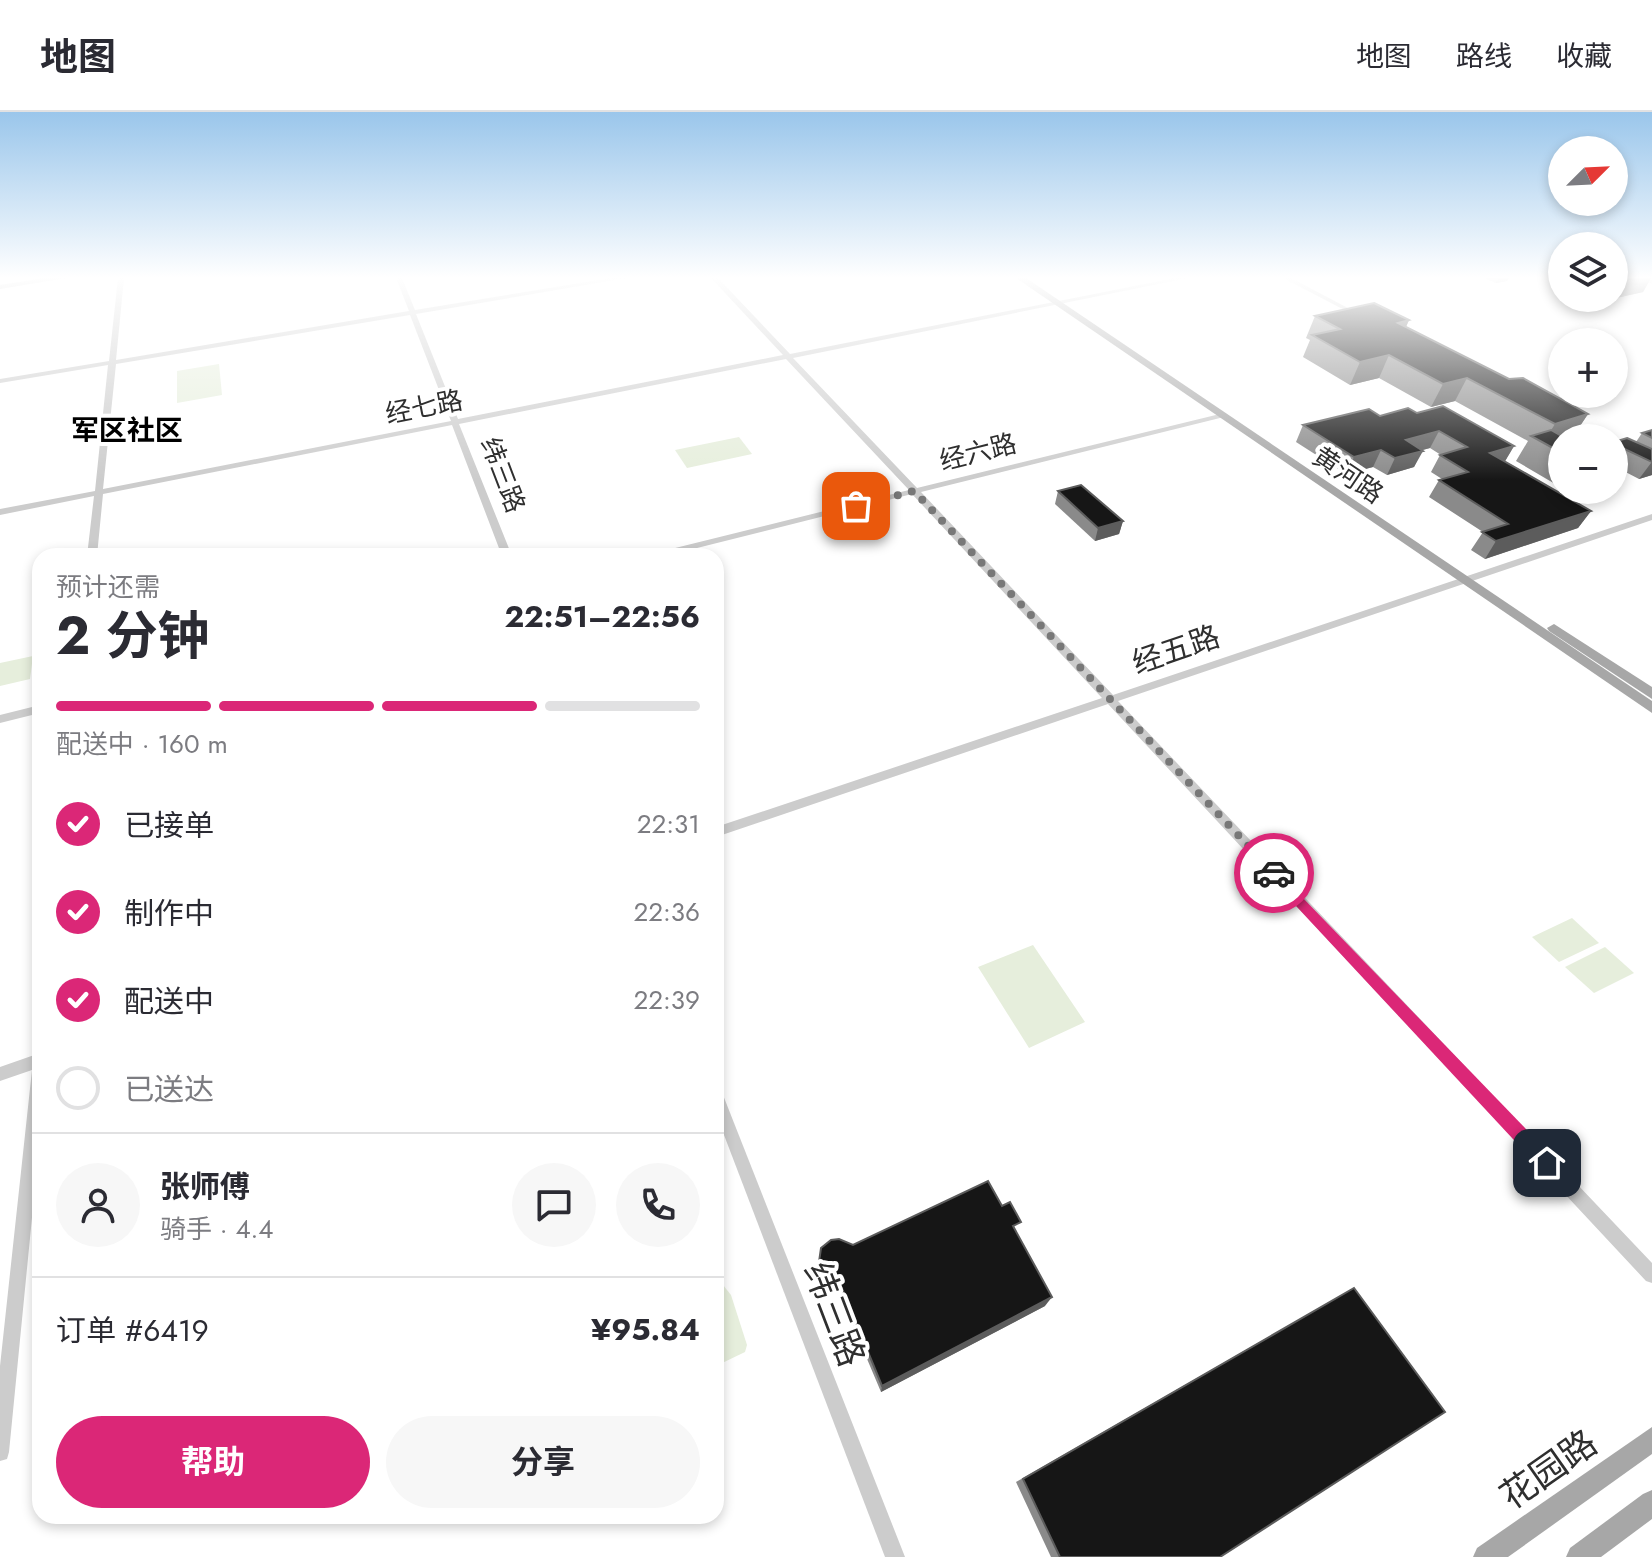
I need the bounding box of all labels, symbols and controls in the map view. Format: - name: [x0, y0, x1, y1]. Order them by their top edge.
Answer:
- text: 地图: [40, 29, 116, 84]
- text: 地图: [1356, 36, 1412, 77]
- text: 路线: [1456, 36, 1512, 77]
- text: 收藏: [1556, 36, 1612, 77]
- north arrow: [1548, 136, 1628, 216]
- map controls: [1548, 136, 1628, 504]
- button: layers: [1548, 232, 1628, 312]
- button: +: [1548, 328, 1628, 408]
- street label: 经七路: [382, 381, 466, 433]
- district label: 军区社区: [71, 410, 183, 451]
- street label: 经六路: [936, 424, 1020, 480]
- button: −: [1548, 424, 1628, 504]
- street label: 纬三路: [471, 432, 535, 518]
- street label: 黄河路: [1305, 437, 1391, 513]
- pin: [822, 472, 890, 540]
- icon: bag: [834, 484, 878, 528]
- text: 预计还需: [56, 568, 160, 606]
- text: 22:51–22:56: [504, 595, 700, 638]
- text: 2 分钟: [56, 598, 210, 674]
- street label: 经五路: [1126, 615, 1225, 685]
- text: 配送中 · 160 m: [56, 725, 228, 763]
- icon: check: [56, 802, 100, 846]
- text: 已接单: [124, 804, 214, 847]
- text: 22:31: [637, 805, 700, 843]
- courier: [1234, 833, 1314, 913]
- icon: car: [1252, 851, 1296, 895]
- icon: check: [56, 890, 100, 934]
- text: 制作中: [124, 892, 214, 935]
- text: 22:36: [633, 893, 700, 931]
- icon: check: [56, 978, 100, 1022]
- text: 配送中: [124, 980, 214, 1023]
- text: 22:39: [633, 981, 700, 1019]
- text: 已送达: [124, 1068, 214, 1111]
- pin: [1513, 1129, 1581, 1197]
- icon: home: [1525, 1141, 1569, 1185]
- button: person: [56, 1163, 140, 1247]
- button: chat: [512, 1163, 596, 1247]
- button: phone: [616, 1163, 700, 1247]
- text: 张师傅: [160, 1165, 250, 1208]
- text: 骑手 · 4.4: [160, 1210, 274, 1248]
- street label: 纬三路: [791, 1254, 879, 1374]
- text: ¥95.84: [591, 1308, 700, 1351]
- text: 订单 #6419: [56, 1309, 209, 1352]
- button: 帮助: [56, 1416, 370, 1508]
- button: 分享: [386, 1416, 700, 1508]
- street label: 花园路: [1489, 1417, 1607, 1521]

